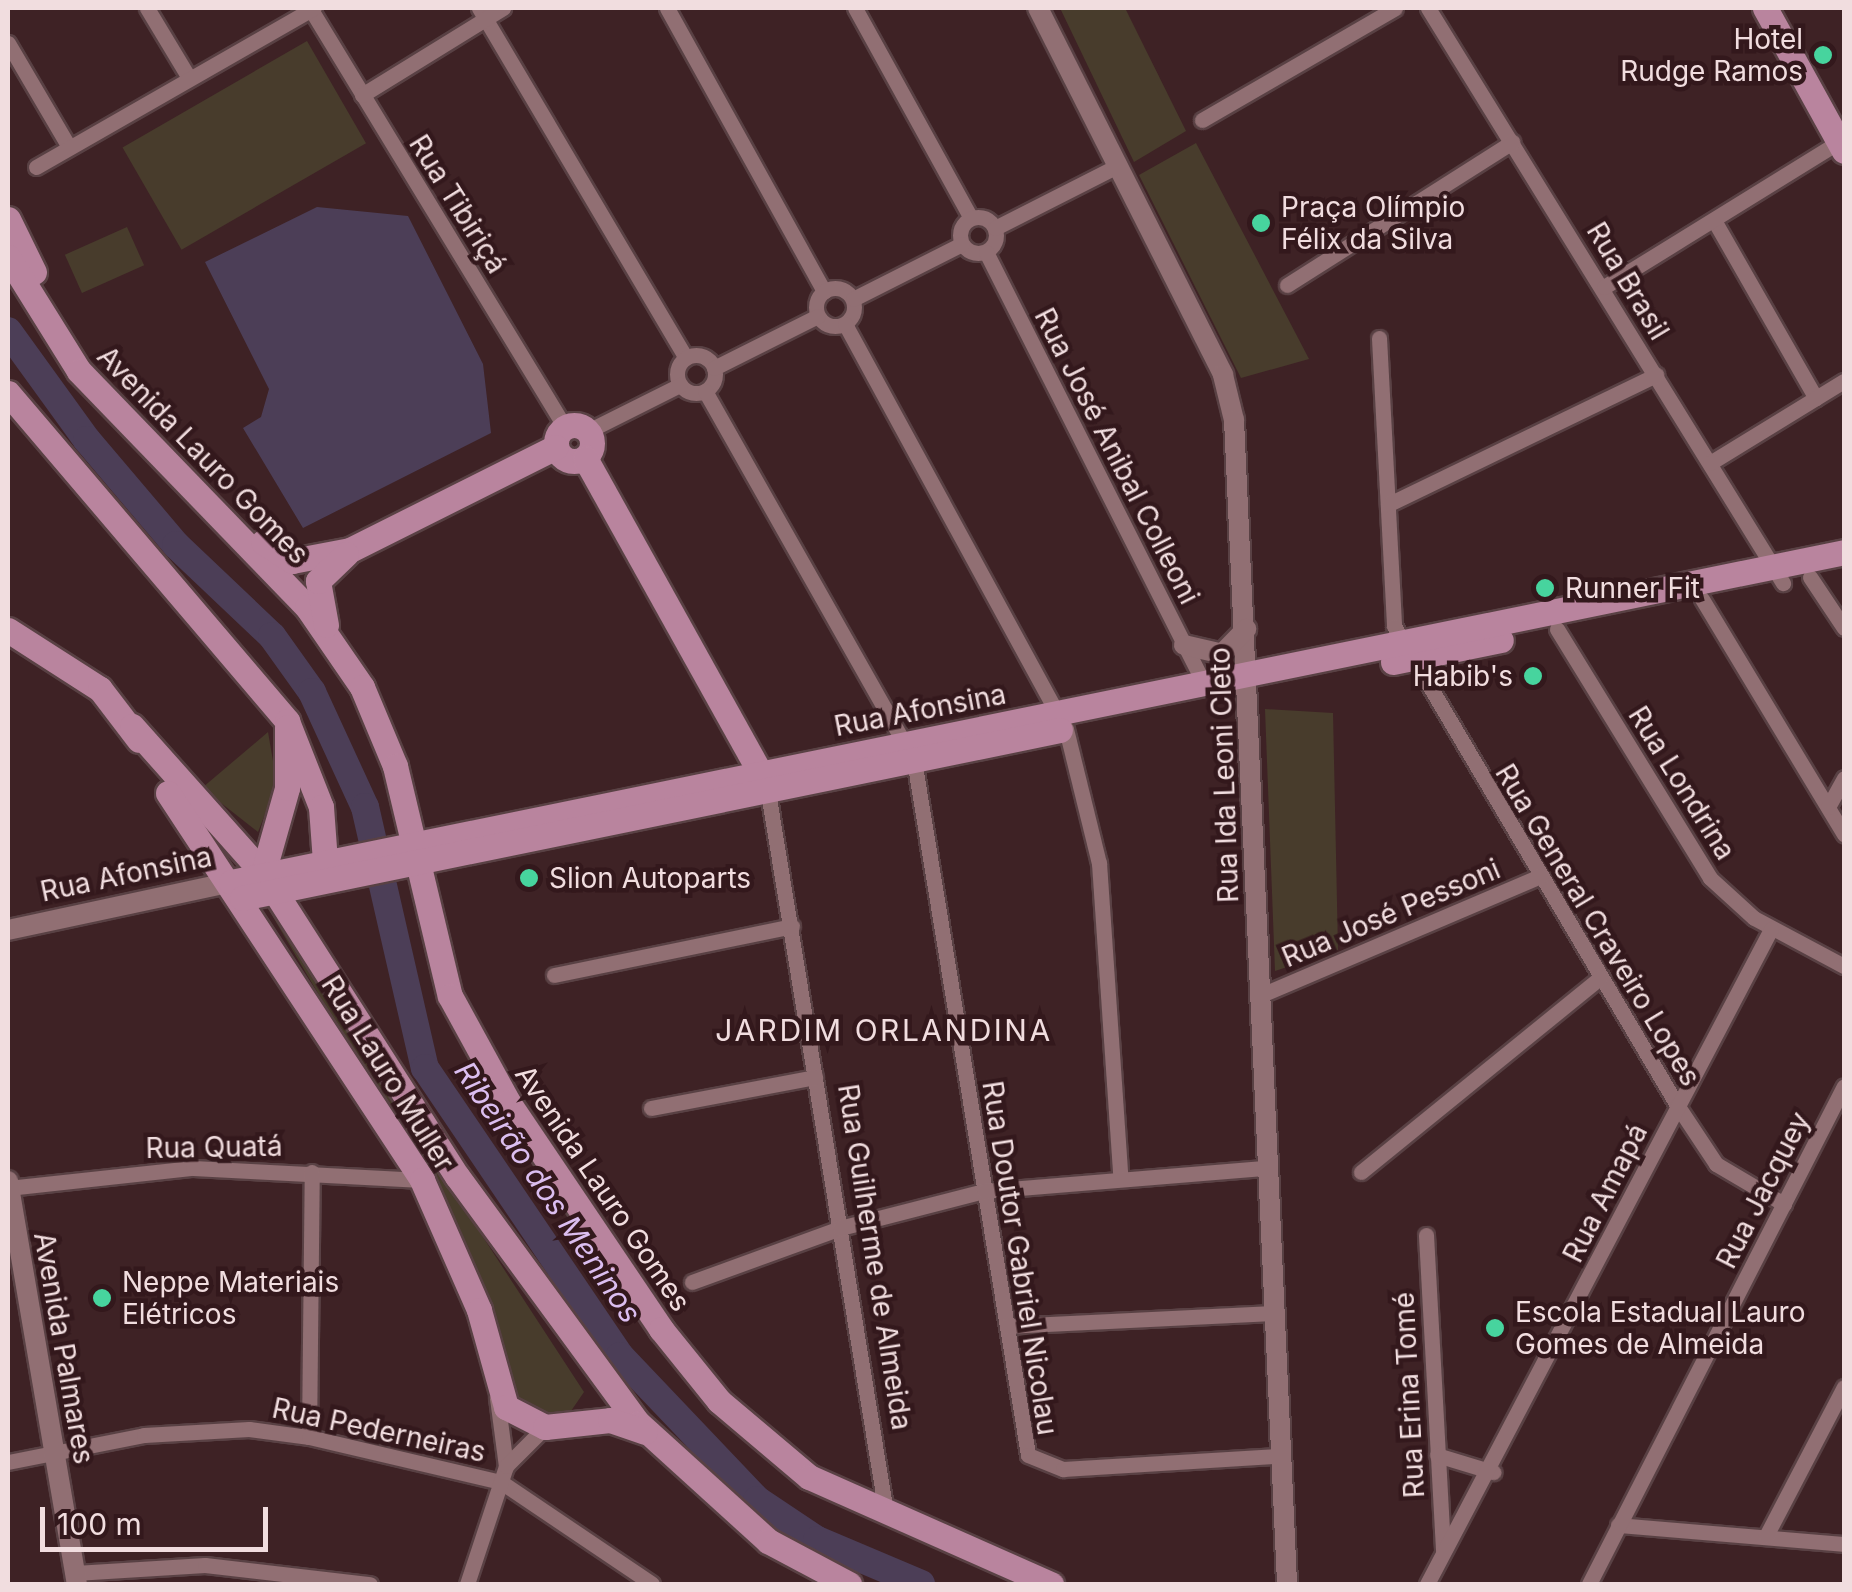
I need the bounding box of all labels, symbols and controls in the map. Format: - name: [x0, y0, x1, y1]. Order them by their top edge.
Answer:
- place label: Hotel Rudge Ramos: [1620, 22, 1803, 88]
- marker: Hotel Rudge Ramos: [1812, 44, 1834, 66]
- street label: Rua Tibiriçá: [402, 129, 514, 279]
- place label: Praça Olímpio Félix da Silva: [1281, 190, 1465, 256]
- marker: Praça Olímpio Félix da Silva: [1250, 212, 1272, 234]
- street label: Rua Brasil: [1580, 216, 1676, 346]
- street label: Rua José Anibal Colleoni: [1028, 302, 1206, 610]
- street label: Avenida Lauro Gomes: [90, 339, 316, 571]
- place label: Runner Fit: [1565, 571, 1700, 605]
- marker: Runner Fit: [1534, 577, 1556, 599]
- street label: Rua Ida Leoni Cleto: [1203, 647, 1245, 903]
- place label: Habib's: [1413, 659, 1513, 693]
- marker: Habib's: [1522, 665, 1544, 687]
- street label: Rua Afonsina: [831, 677, 1009, 743]
- street label: Rua Londrina: [1622, 700, 1742, 866]
- street label: Rua General Craveiro Lopes: [1488, 758, 1708, 1092]
- street label: Rua Afonsina: [37, 839, 215, 909]
- street label: Rua José Pessoni: [1277, 852, 1505, 974]
- place label: Slion Autoparts: [549, 861, 751, 895]
- marker: Slion Autoparts: [518, 867, 540, 889]
- street label: Rua Lauro Muller: [315, 969, 461, 1177]
- district label: JARDIM ORLANDINA: [715, 1012, 1053, 1048]
- water label: Ribeirão dos Meninos: [447, 1055, 649, 1329]
- street label: Avenida Lauro Gomes: [508, 1059, 698, 1317]
- street label: Rua Doutor Gabriel Nicolau: [975, 1079, 1065, 1437]
- street label: Rua Guilherme de Almeida: [831, 1082, 919, 1432]
- street label: Rua Jacquey: [1709, 1106, 1817, 1274]
- street label: Rua Amapá: [1556, 1118, 1654, 1268]
- street label: Rua Quatá: [145, 1129, 283, 1165]
- street label: Avenida Palmares: [27, 1229, 101, 1467]
- place label: Neppe Materiais Elétricos: [122, 1265, 339, 1331]
- marker: Neppe Materiais Elétricos: [91, 1287, 113, 1309]
- street label: Rua Erina Tomé: [1387, 1291, 1431, 1499]
- place label: Escola Estadual Lauro Gomes de Almeida: [1515, 1295, 1805, 1361]
- marker: Escola Estadual Lauro Gomes de Almeida: [1484, 1317, 1506, 1339]
- street label: Rua Pederneiras: [269, 1391, 489, 1469]
- scale bar: [45, 1487, 272, 1549]
- text: 100 m: [57, 1506, 142, 1542]

